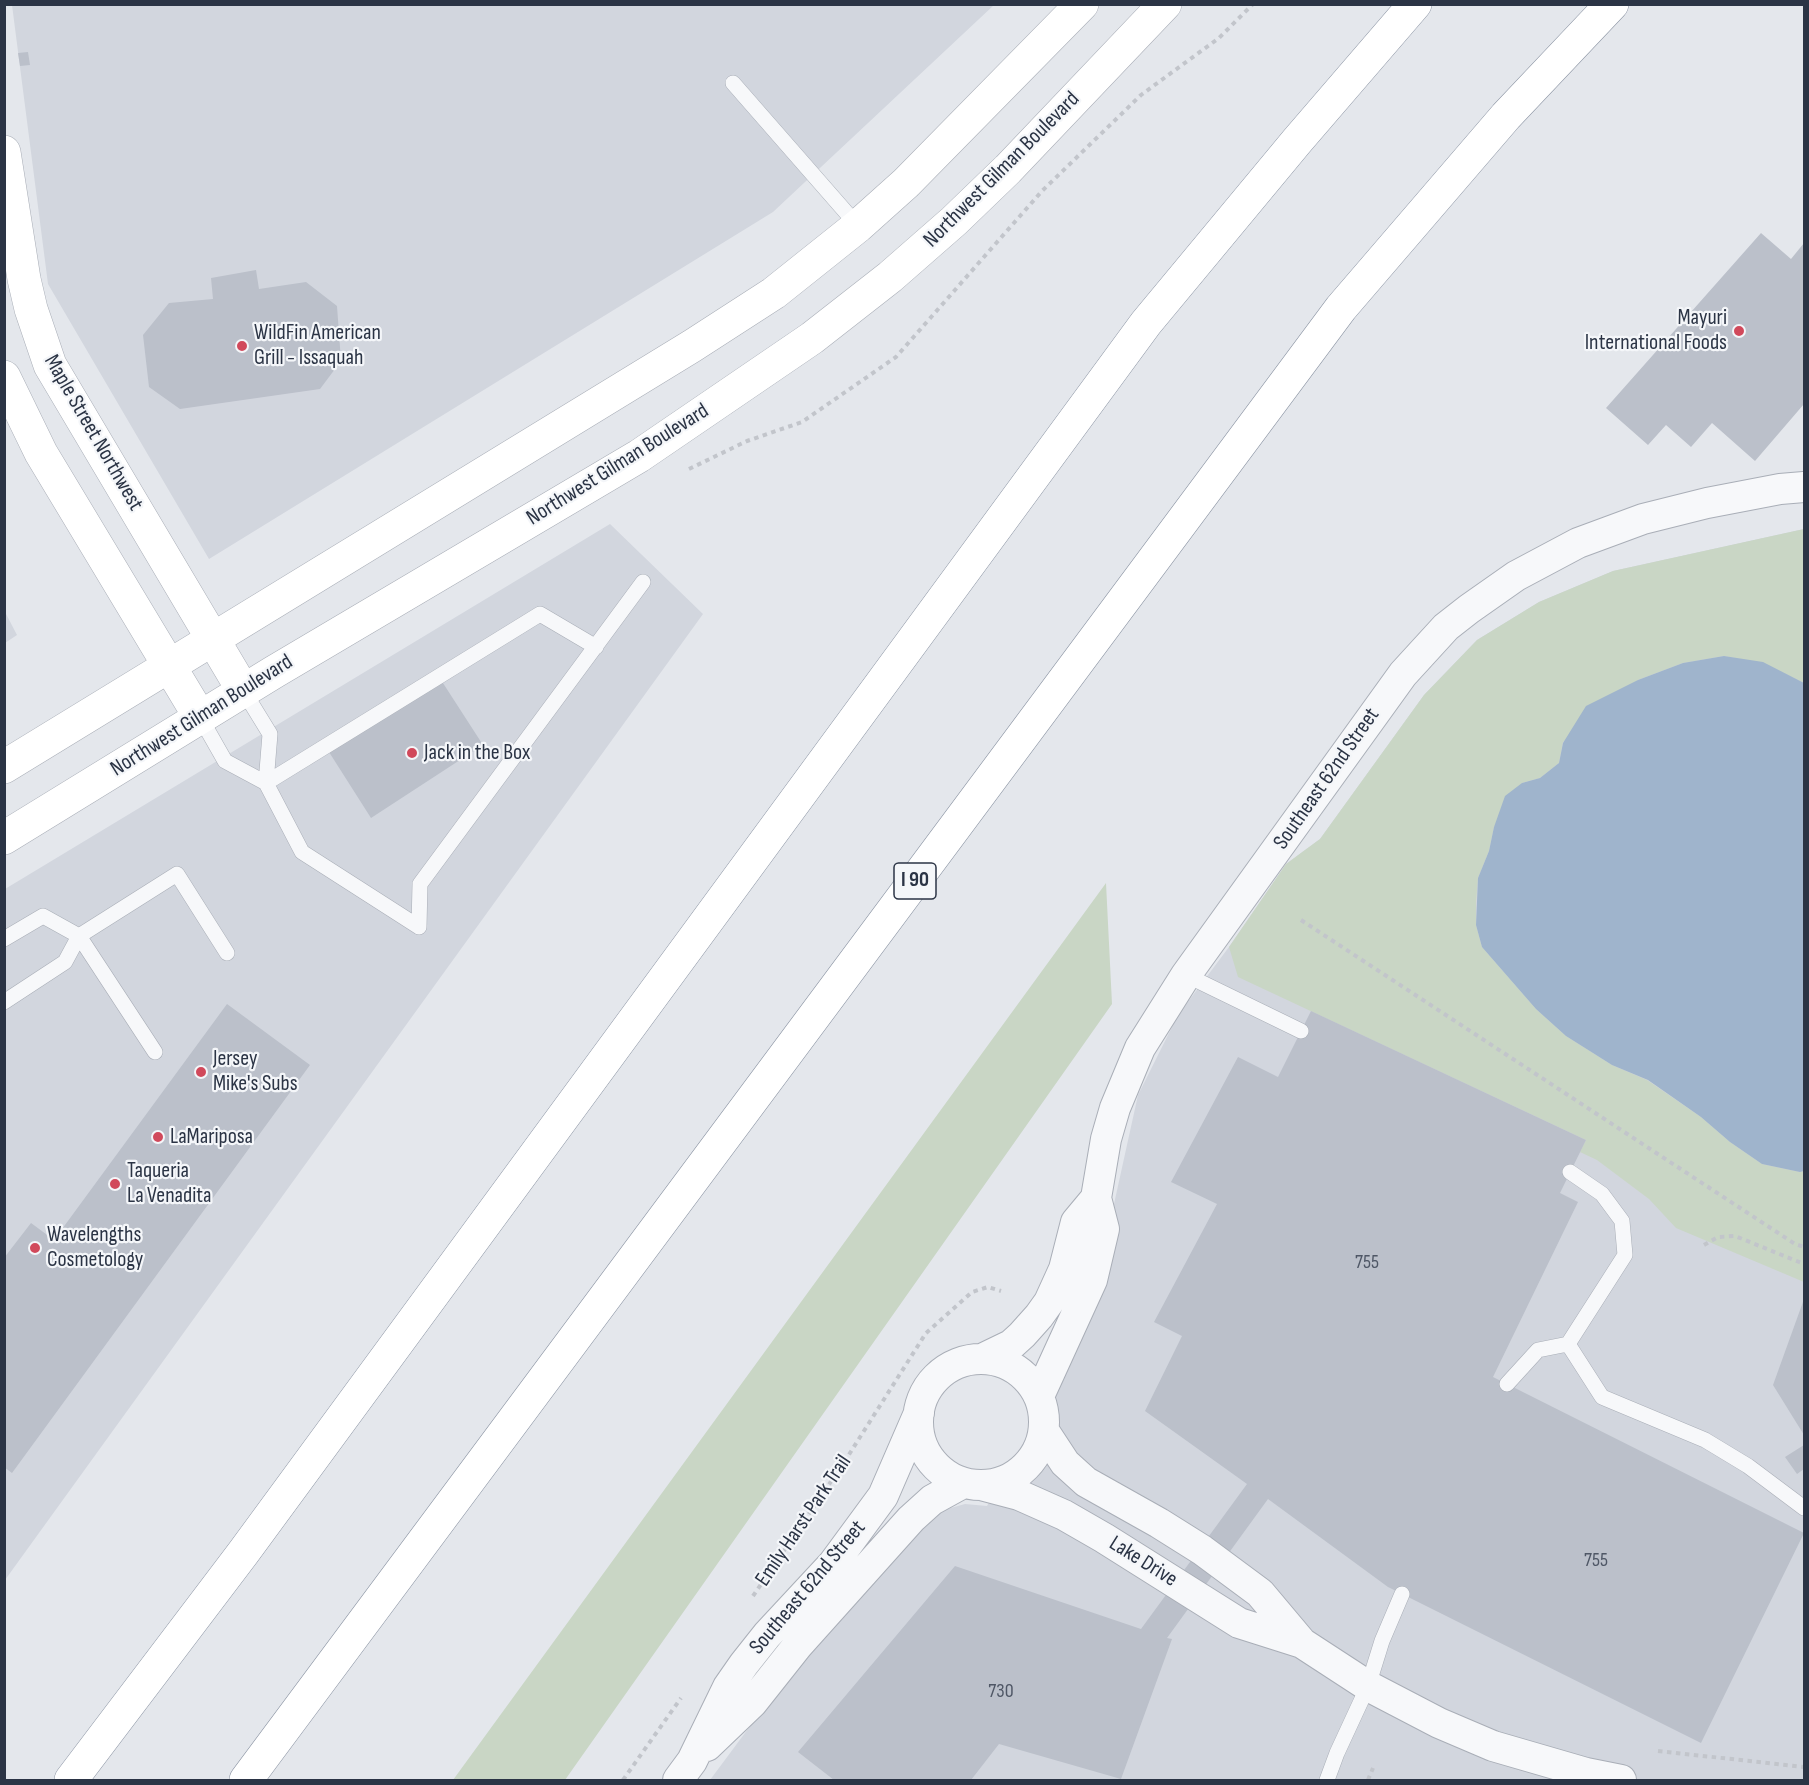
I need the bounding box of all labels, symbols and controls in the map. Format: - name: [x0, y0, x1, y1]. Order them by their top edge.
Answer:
- street label: Northwest Gilman Boulevard: [919, 87, 1085, 253]
- place label: Mayuri International Foods: [1585, 305, 1727, 356]
- place label: WildFin American Grill - Issaquah: [254, 320, 381, 372]
- marker: Mayuri International Foods: [1732, 324, 1746, 338]
- marker: WildFin American Grill - Issaquah: [235, 339, 249, 353]
- street label: Maple Street Northwest: [38, 350, 148, 516]
- street label: Northwest Gilman Boulevard: [522, 398, 714, 532]
- street label: Northwest Gilman Boulevard: [106, 649, 298, 783]
- street label: Southeast 62nd Street: [1268, 703, 1386, 855]
- place label: Jack in the Box: [424, 740, 530, 766]
- marker: Jack in the Box: [405, 746, 419, 760]
- road number: I 90: [894, 863, 936, 899]
- place label: Jersey Mike's Subs: [213, 1046, 298, 1098]
- marker: Jersey Mike's Subs: [194, 1065, 208, 1079]
- place label: LaMariposa: [170, 1124, 253, 1150]
- marker: LaMariposa: [151, 1130, 165, 1144]
- place label: Taqueria La Venadita: [127, 1158, 211, 1210]
- marker: Taqueria La Venadita: [108, 1177, 122, 1191]
- place label: Wavelengths Cosmetology: [47, 1222, 143, 1274]
- marker: Wavelengths Cosmetology: [28, 1241, 42, 1255]
- house number: 755: [1355, 1251, 1379, 1275]
- street label: Emily Harst Park Trail: [750, 1450, 858, 1592]
- street label: Southeast 62nd Street: [744, 1516, 872, 1660]
- street label: Lake Drive: [1104, 1531, 1182, 1593]
- house number: 755: [1584, 1549, 1608, 1573]
- house number: 730: [988, 1680, 1014, 1704]

